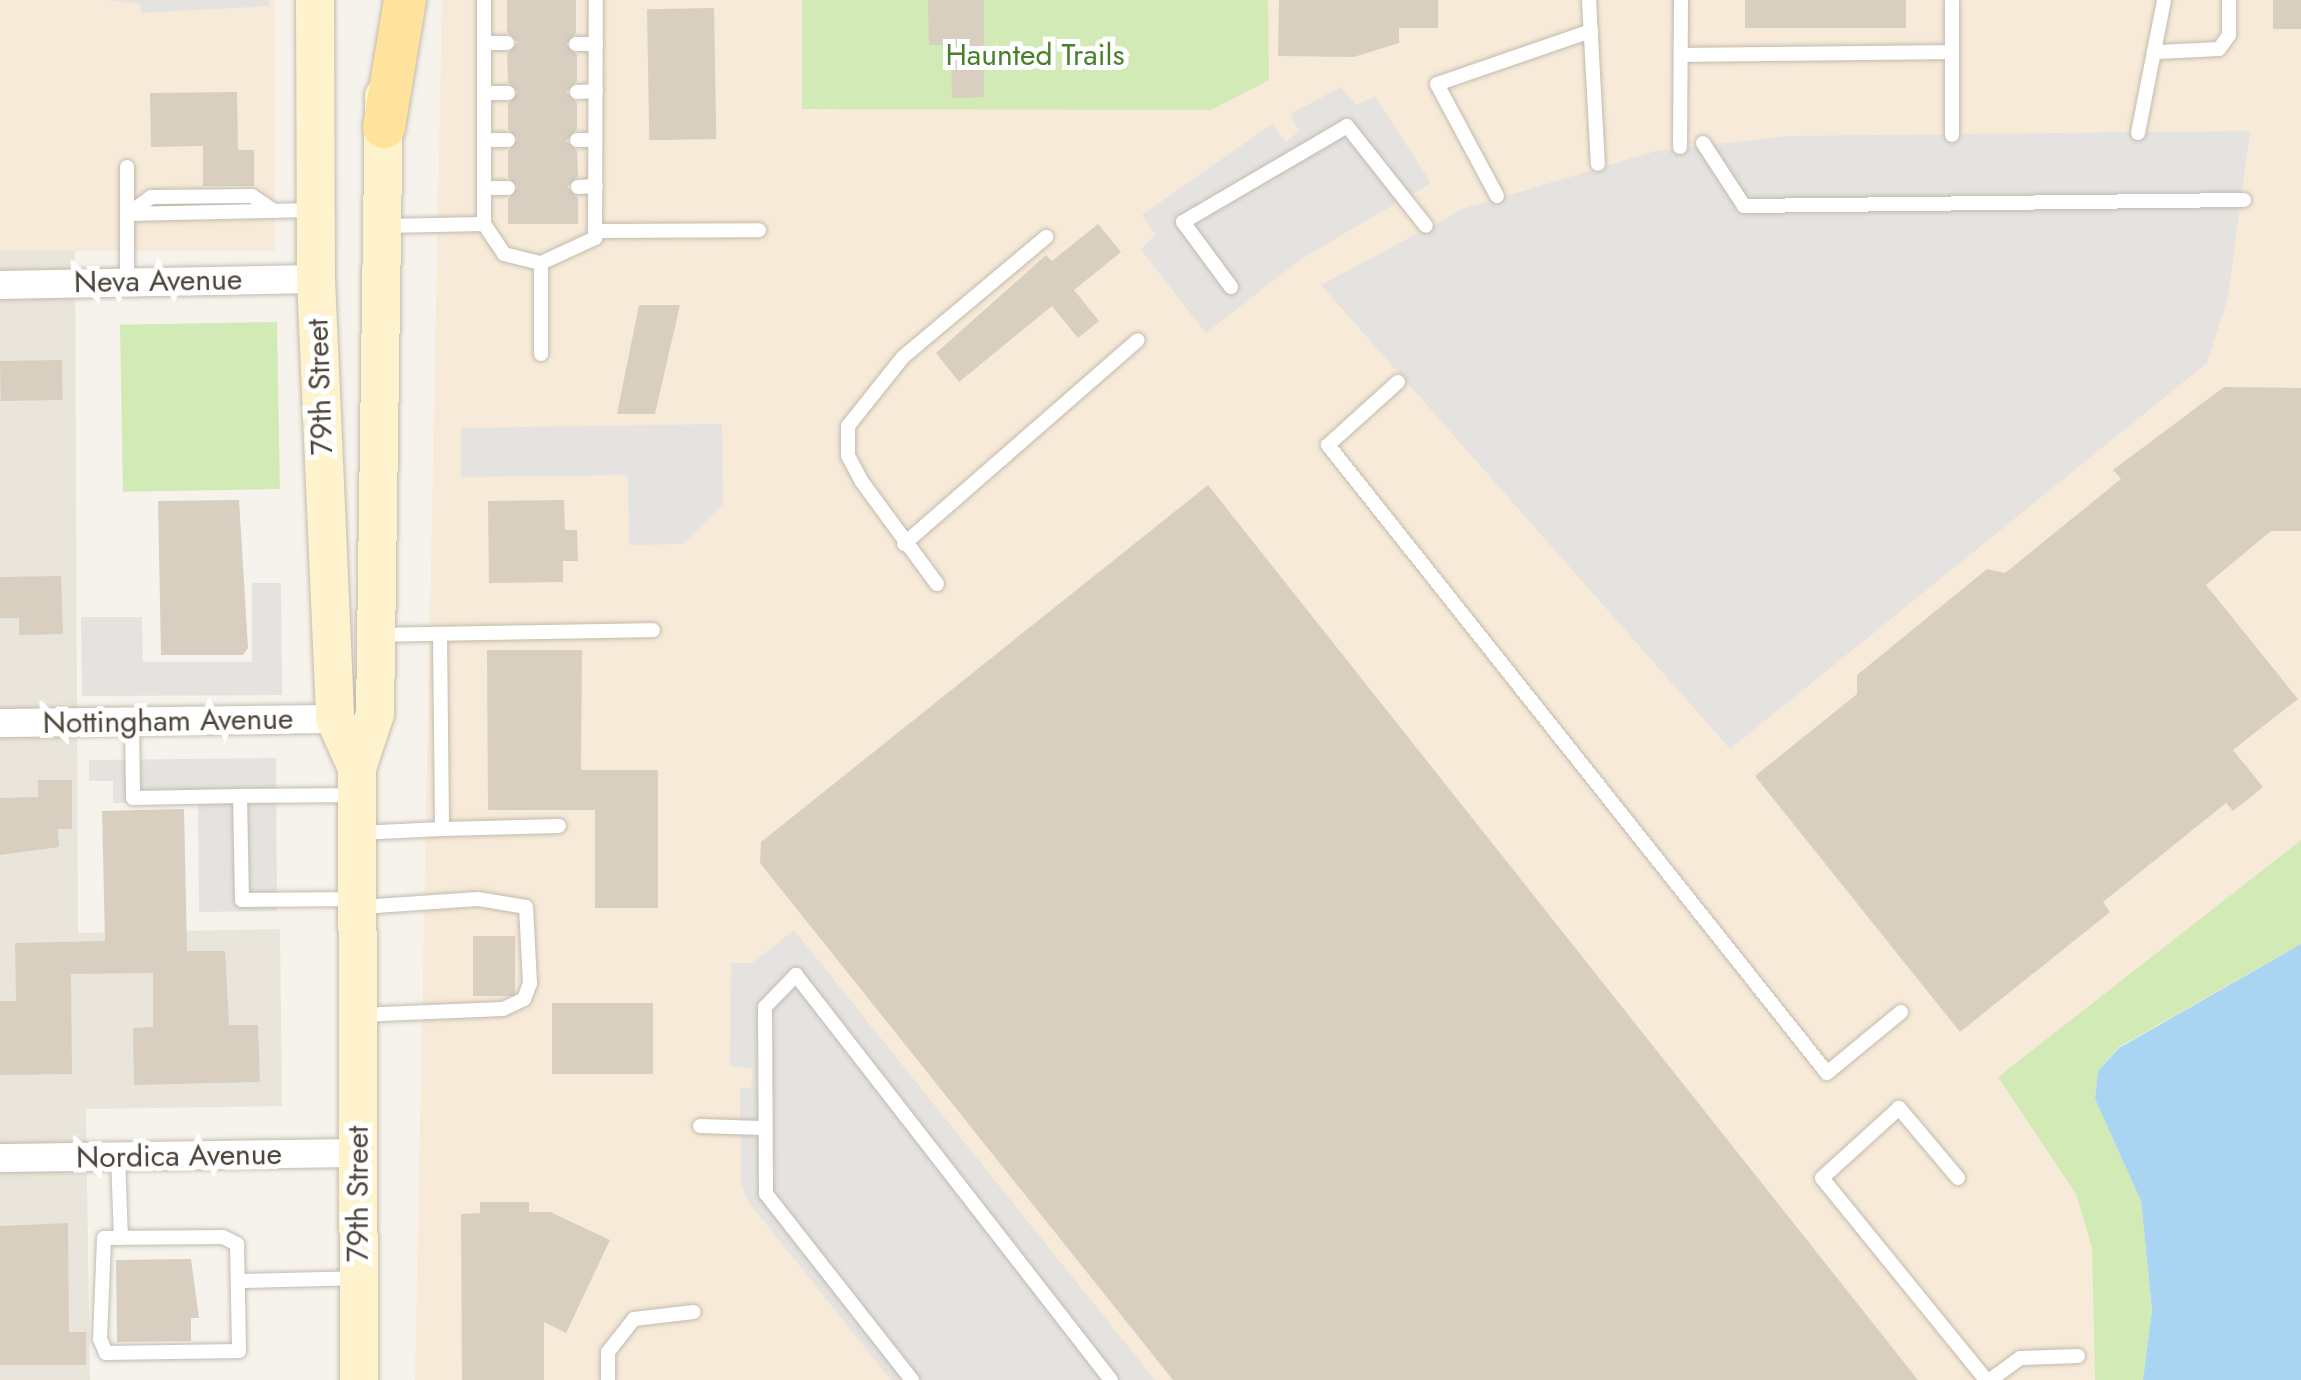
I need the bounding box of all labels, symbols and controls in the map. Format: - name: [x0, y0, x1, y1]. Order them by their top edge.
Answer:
- park label: Haunted Trails: [945, 37, 1125, 73]
- street label: Neva Avenue: [74, 262, 242, 300]
- street label: 79th Street: [300, 318, 340, 456]
- street label: Nottingham Avenue: [42, 701, 294, 741]
- street label: 79th Street: [340, 1126, 376, 1262]
- street label: Nordica Avenue: [76, 1136, 282, 1176]

